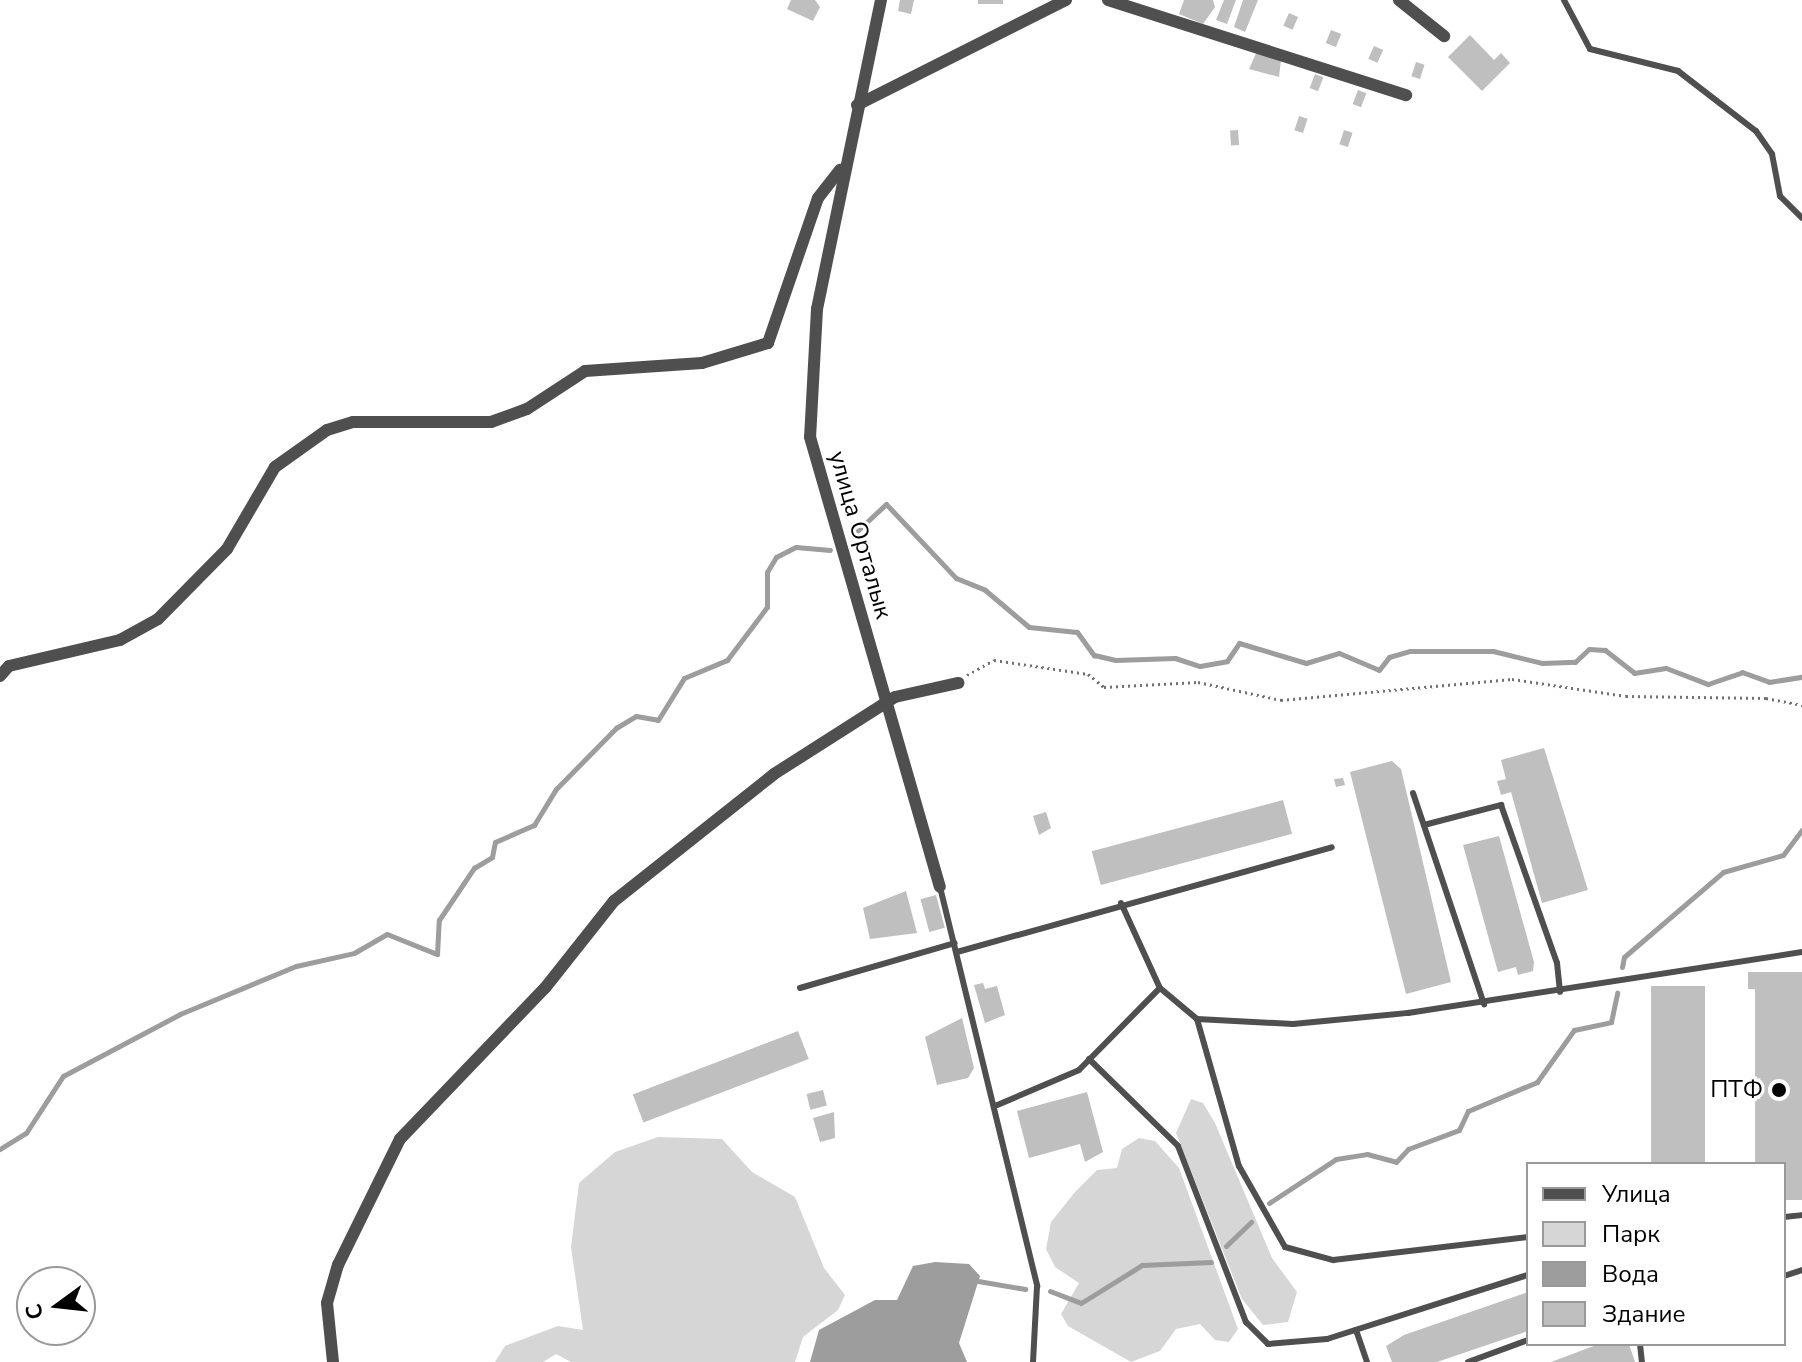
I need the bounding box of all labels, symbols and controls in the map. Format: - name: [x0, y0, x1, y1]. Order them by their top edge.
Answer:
- street label: улица Орталык: [822, 448, 898, 622]
- place label: ПТФ: [1710, 1076, 1763, 1104]
- marker: ПТФ: [1770, 1081, 1788, 1099]
- legend: [1526, 1162, 1786, 1346]
- text: Улица: [1602, 1178, 1671, 1210]
- text: Парк: [1602, 1218, 1660, 1250]
- text: Вода: [1602, 1258, 1659, 1290]
- north arrow: [16, 1266, 96, 1346]
- text: Здание: [1602, 1298, 1686, 1330]
- text: С: [18, 1301, 51, 1323]

